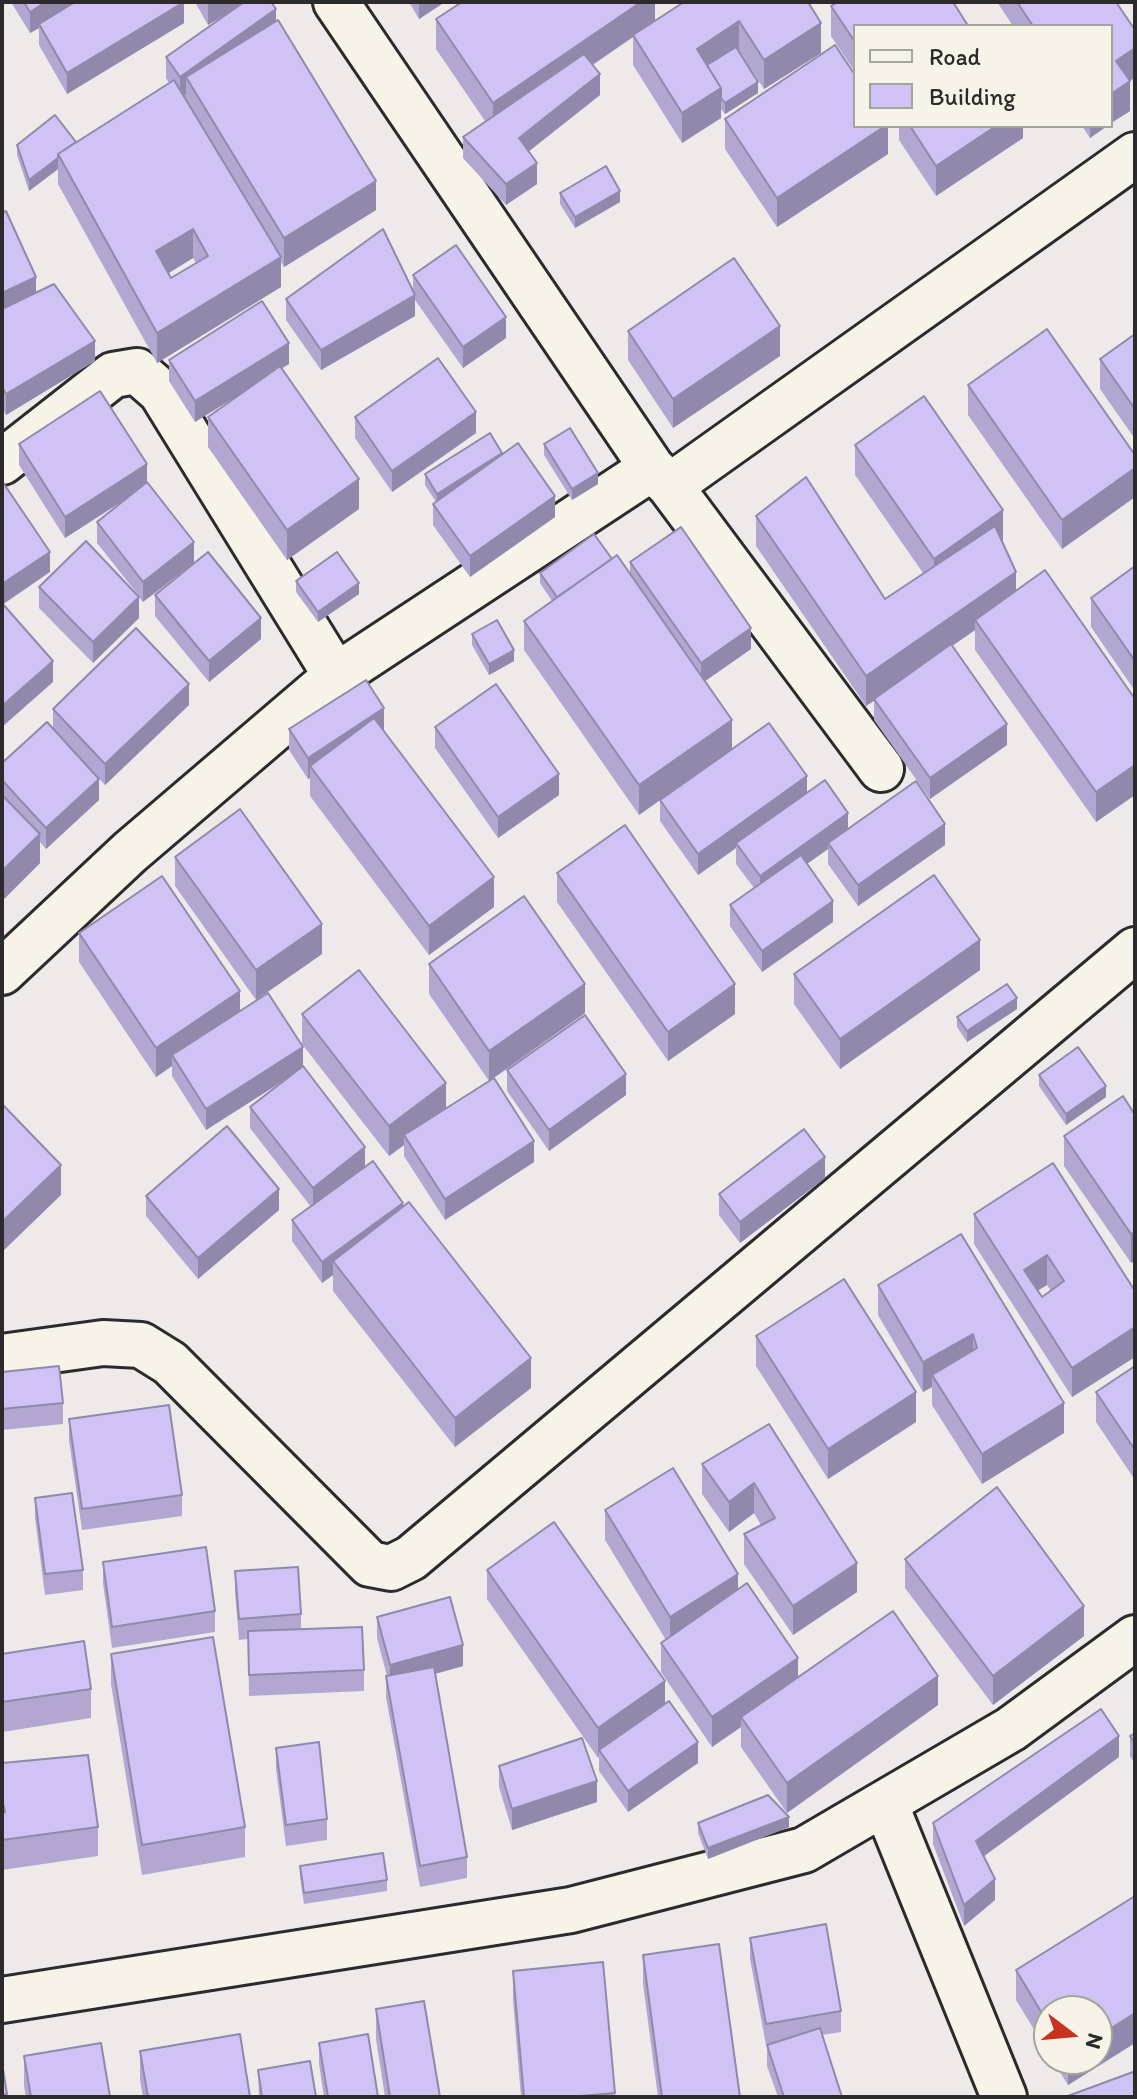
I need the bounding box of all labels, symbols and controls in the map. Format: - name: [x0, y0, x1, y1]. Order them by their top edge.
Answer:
- legend: [853, 24, 1113, 128]
- text: Road: [929, 42, 981, 71]
- text: Building: [929, 82, 1016, 111]
- north arrow: [1033, 1995, 1113, 2075]
- text: N: [1080, 2030, 1110, 2052]

